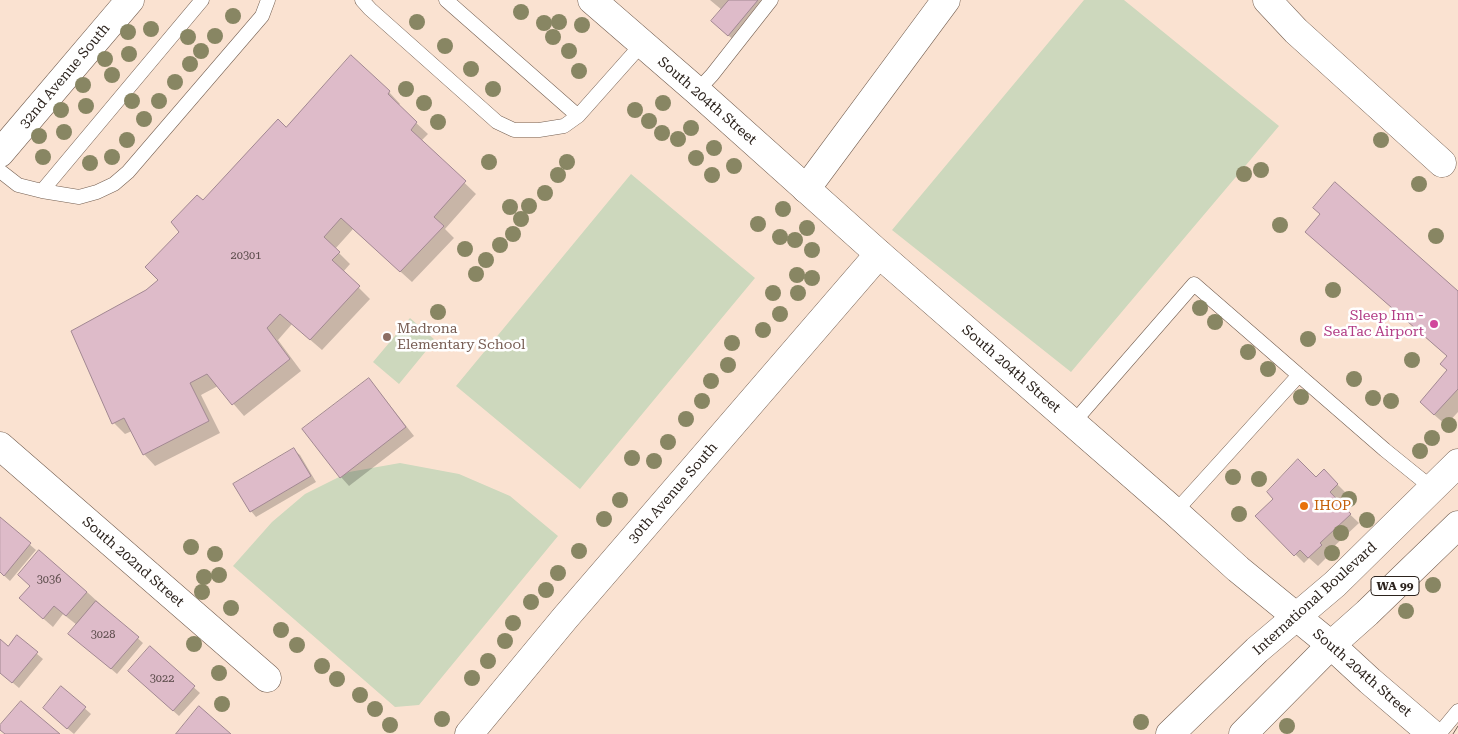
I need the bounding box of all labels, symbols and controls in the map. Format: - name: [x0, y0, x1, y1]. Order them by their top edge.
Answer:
- street label: 32nd Avenue South: [16, 20, 114, 132]
- street label: South 204th Street: [654, 53, 760, 149]
- house number: 20301: [231, 249, 261, 263]
- place label: Sleep Inn - SeaTac Airport: [1324, 308, 1424, 341]
- marker: Sleep Inn - SeaTac Airport: [1428, 318, 1440, 330]
- place label: Madrona Elementary School: [397, 321, 525, 354]
- street label: South 204th Street: [958, 321, 1064, 417]
- marker: Madrona Elementary School: [381, 331, 393, 343]
- street label: 30th Avenue South: [625, 439, 721, 547]
- place label: IHOP: [1314, 498, 1351, 514]
- marker: IHOP: [1298, 500, 1310, 512]
- street label: South 202nd Street: [79, 513, 187, 611]
- street label: International Boulevard: [1250, 539, 1380, 659]
- house number: 3036: [37, 573, 61, 587]
- road number: WA 99: [1371, 576, 1419, 596]
- street label: South 204th Street: [1309, 625, 1415, 721]
- house number: 3028: [91, 628, 115, 642]
- house number: 3022: [150, 672, 174, 686]

